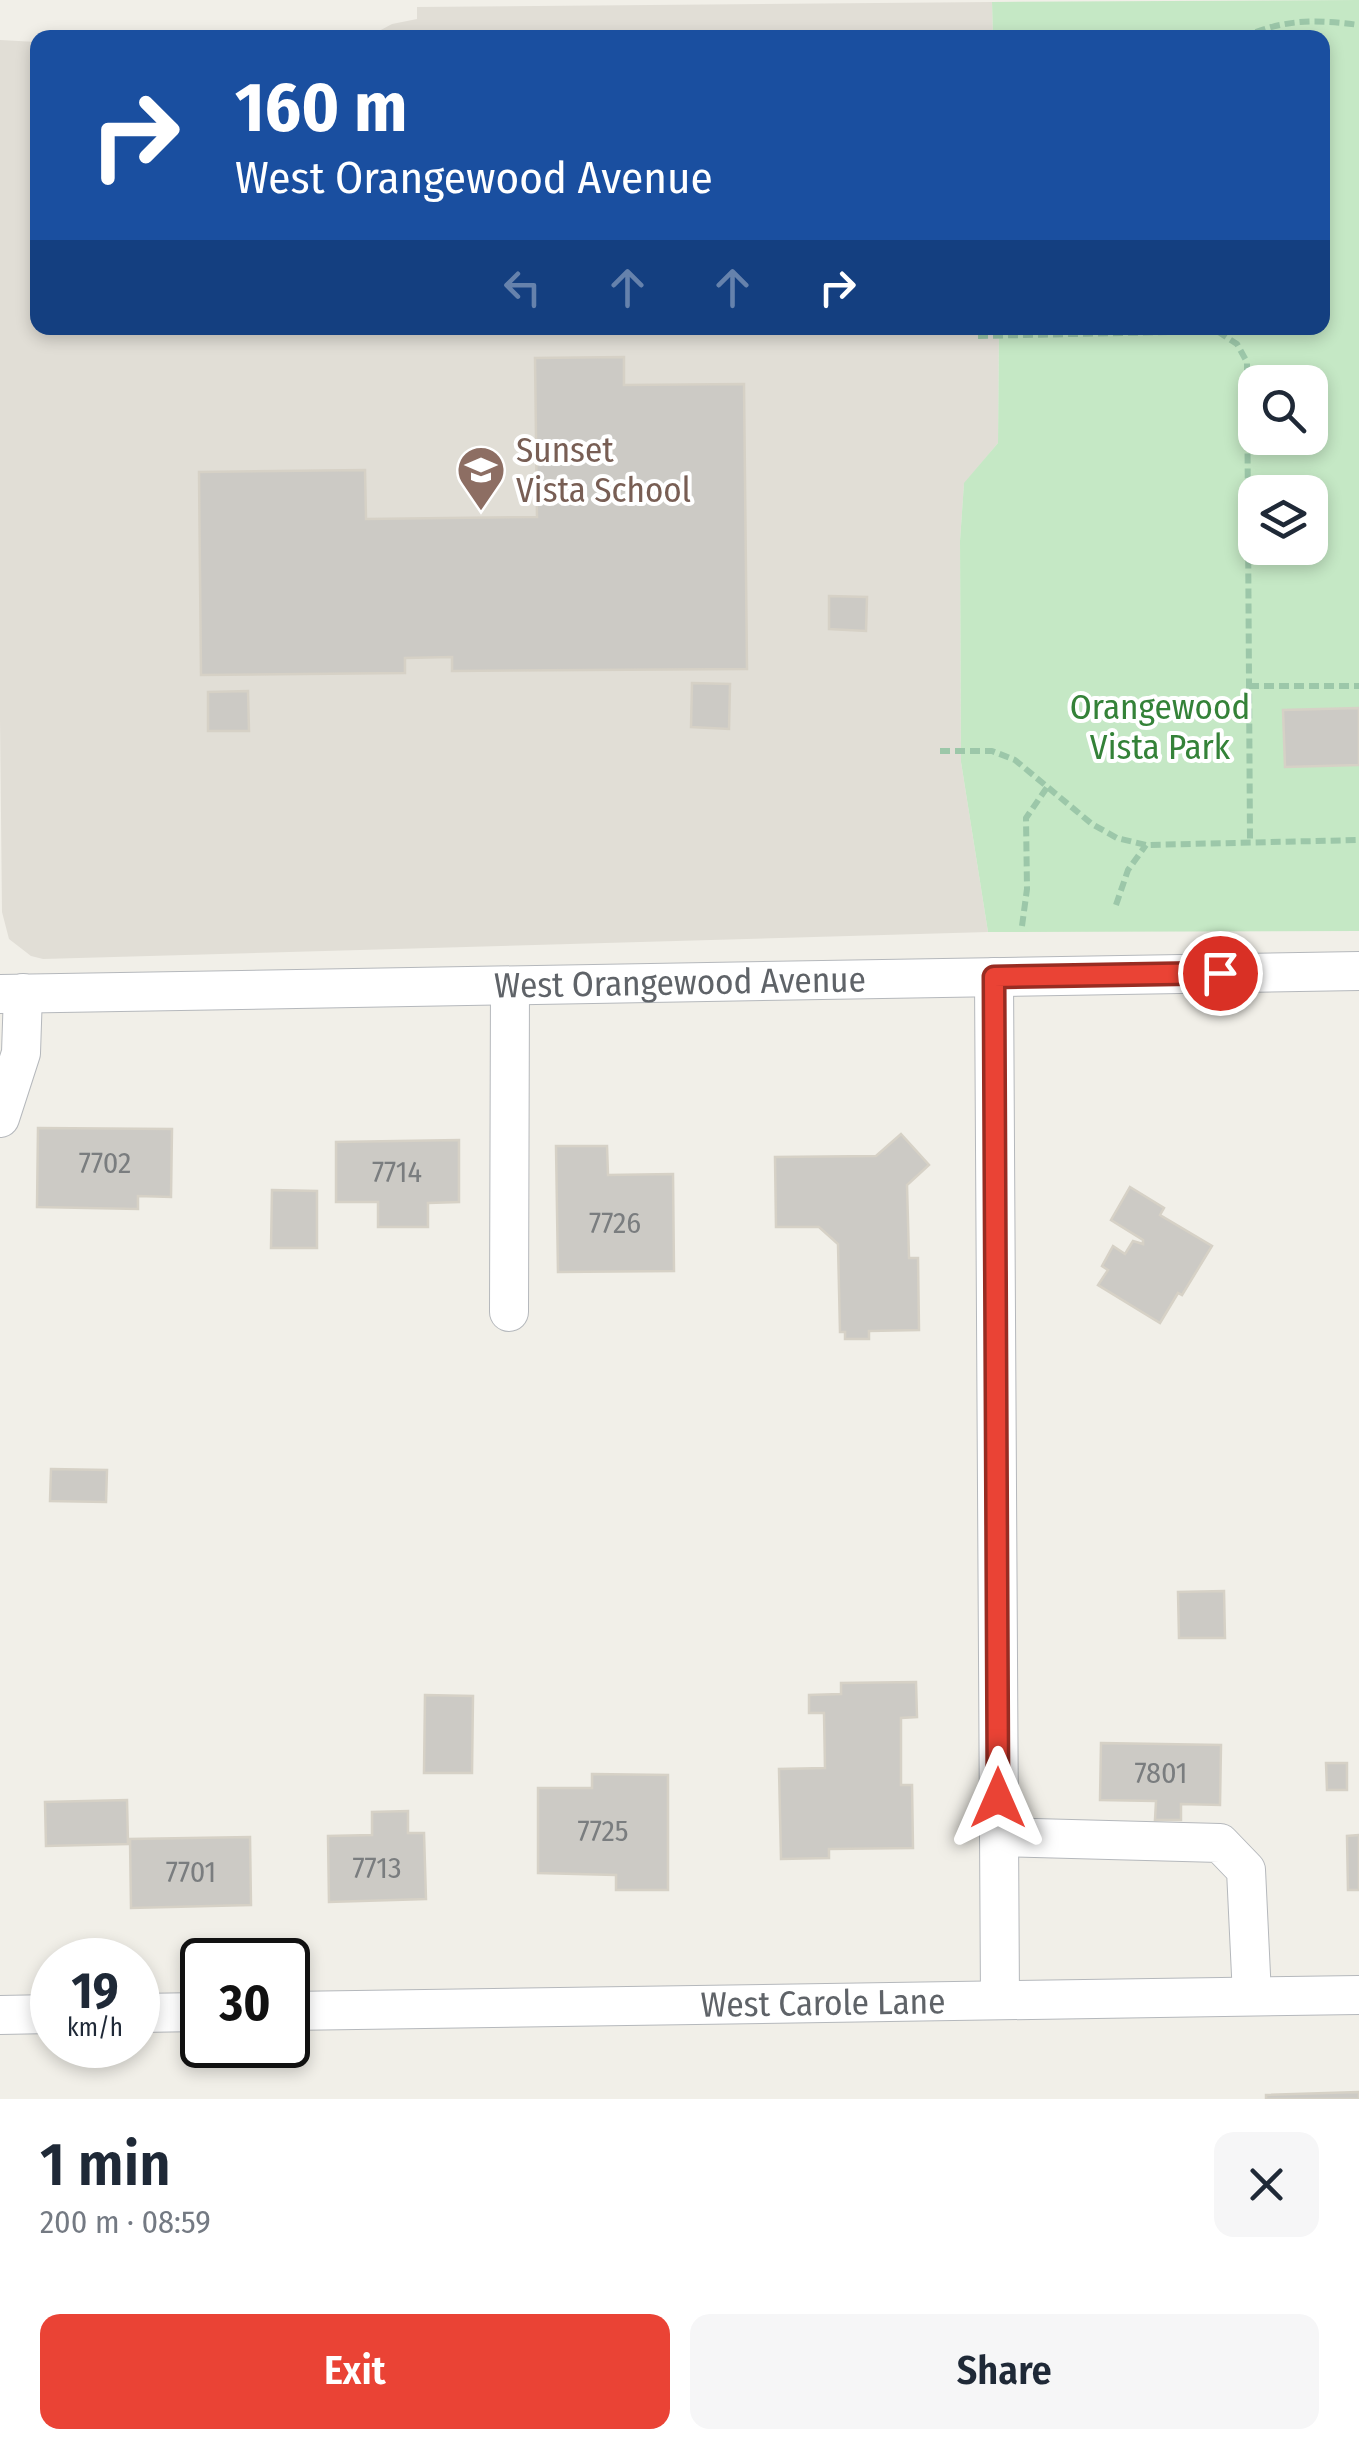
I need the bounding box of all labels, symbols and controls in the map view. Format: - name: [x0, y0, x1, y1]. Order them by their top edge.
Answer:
- text: 160 m: [235, 66, 407, 150]
- icon: right: [70, 70, 200, 200]
- text: West Orangewood Avenue: [235, 151, 713, 205]
- icon: left: [495, 260, 550, 315]
- icon: ahead: [600, 260, 655, 315]
- icon: ahead: [705, 260, 760, 315]
- icon: right: [810, 260, 865, 315]
- map controls: [1238, 365, 1328, 565]
- button: search: [1238, 365, 1328, 455]
- place label: Sunset Vista School: [516, 429, 691, 511]
- school or university icon: Sunset Vista School: [455, 444, 507, 512]
- button: layers: [1238, 475, 1328, 565]
- park label: Orangewood Vista Park: [1070, 686, 1250, 768]
- pin: [1178, 931, 1263, 1016]
- icon: arrive: [1193, 946, 1248, 1001]
- street label: West Orangewood Avenue: [494, 958, 866, 1007]
- house number: 7702: [79, 1145, 131, 1181]
- house number: 7714: [372, 1154, 422, 1190]
- house number: 7726: [589, 1205, 641, 1241]
- position arrow: [946, 1746, 1050, 1850]
- house number: 7801: [1134, 1755, 1188, 1791]
- house number: 7725: [577, 1813, 629, 1849]
- house number: 7713: [352, 1850, 402, 1886]
- house number: 7701: [166, 1854, 216, 1890]
- speed limit sign: 30: [180, 1938, 310, 2068]
- text: 19: [71, 1961, 118, 2021]
- street label: West Carole Lane: [700, 1980, 946, 2026]
- text: km/h: [67, 2013, 123, 2043]
- text: 1 min: [40, 2129, 171, 2201]
- button: close: [1214, 2132, 1319, 2237]
- text: 200 m · 08:59: [40, 2203, 211, 2241]
- button: Exit: [40, 2314, 670, 2429]
- button: Share: [690, 2314, 1319, 2429]

